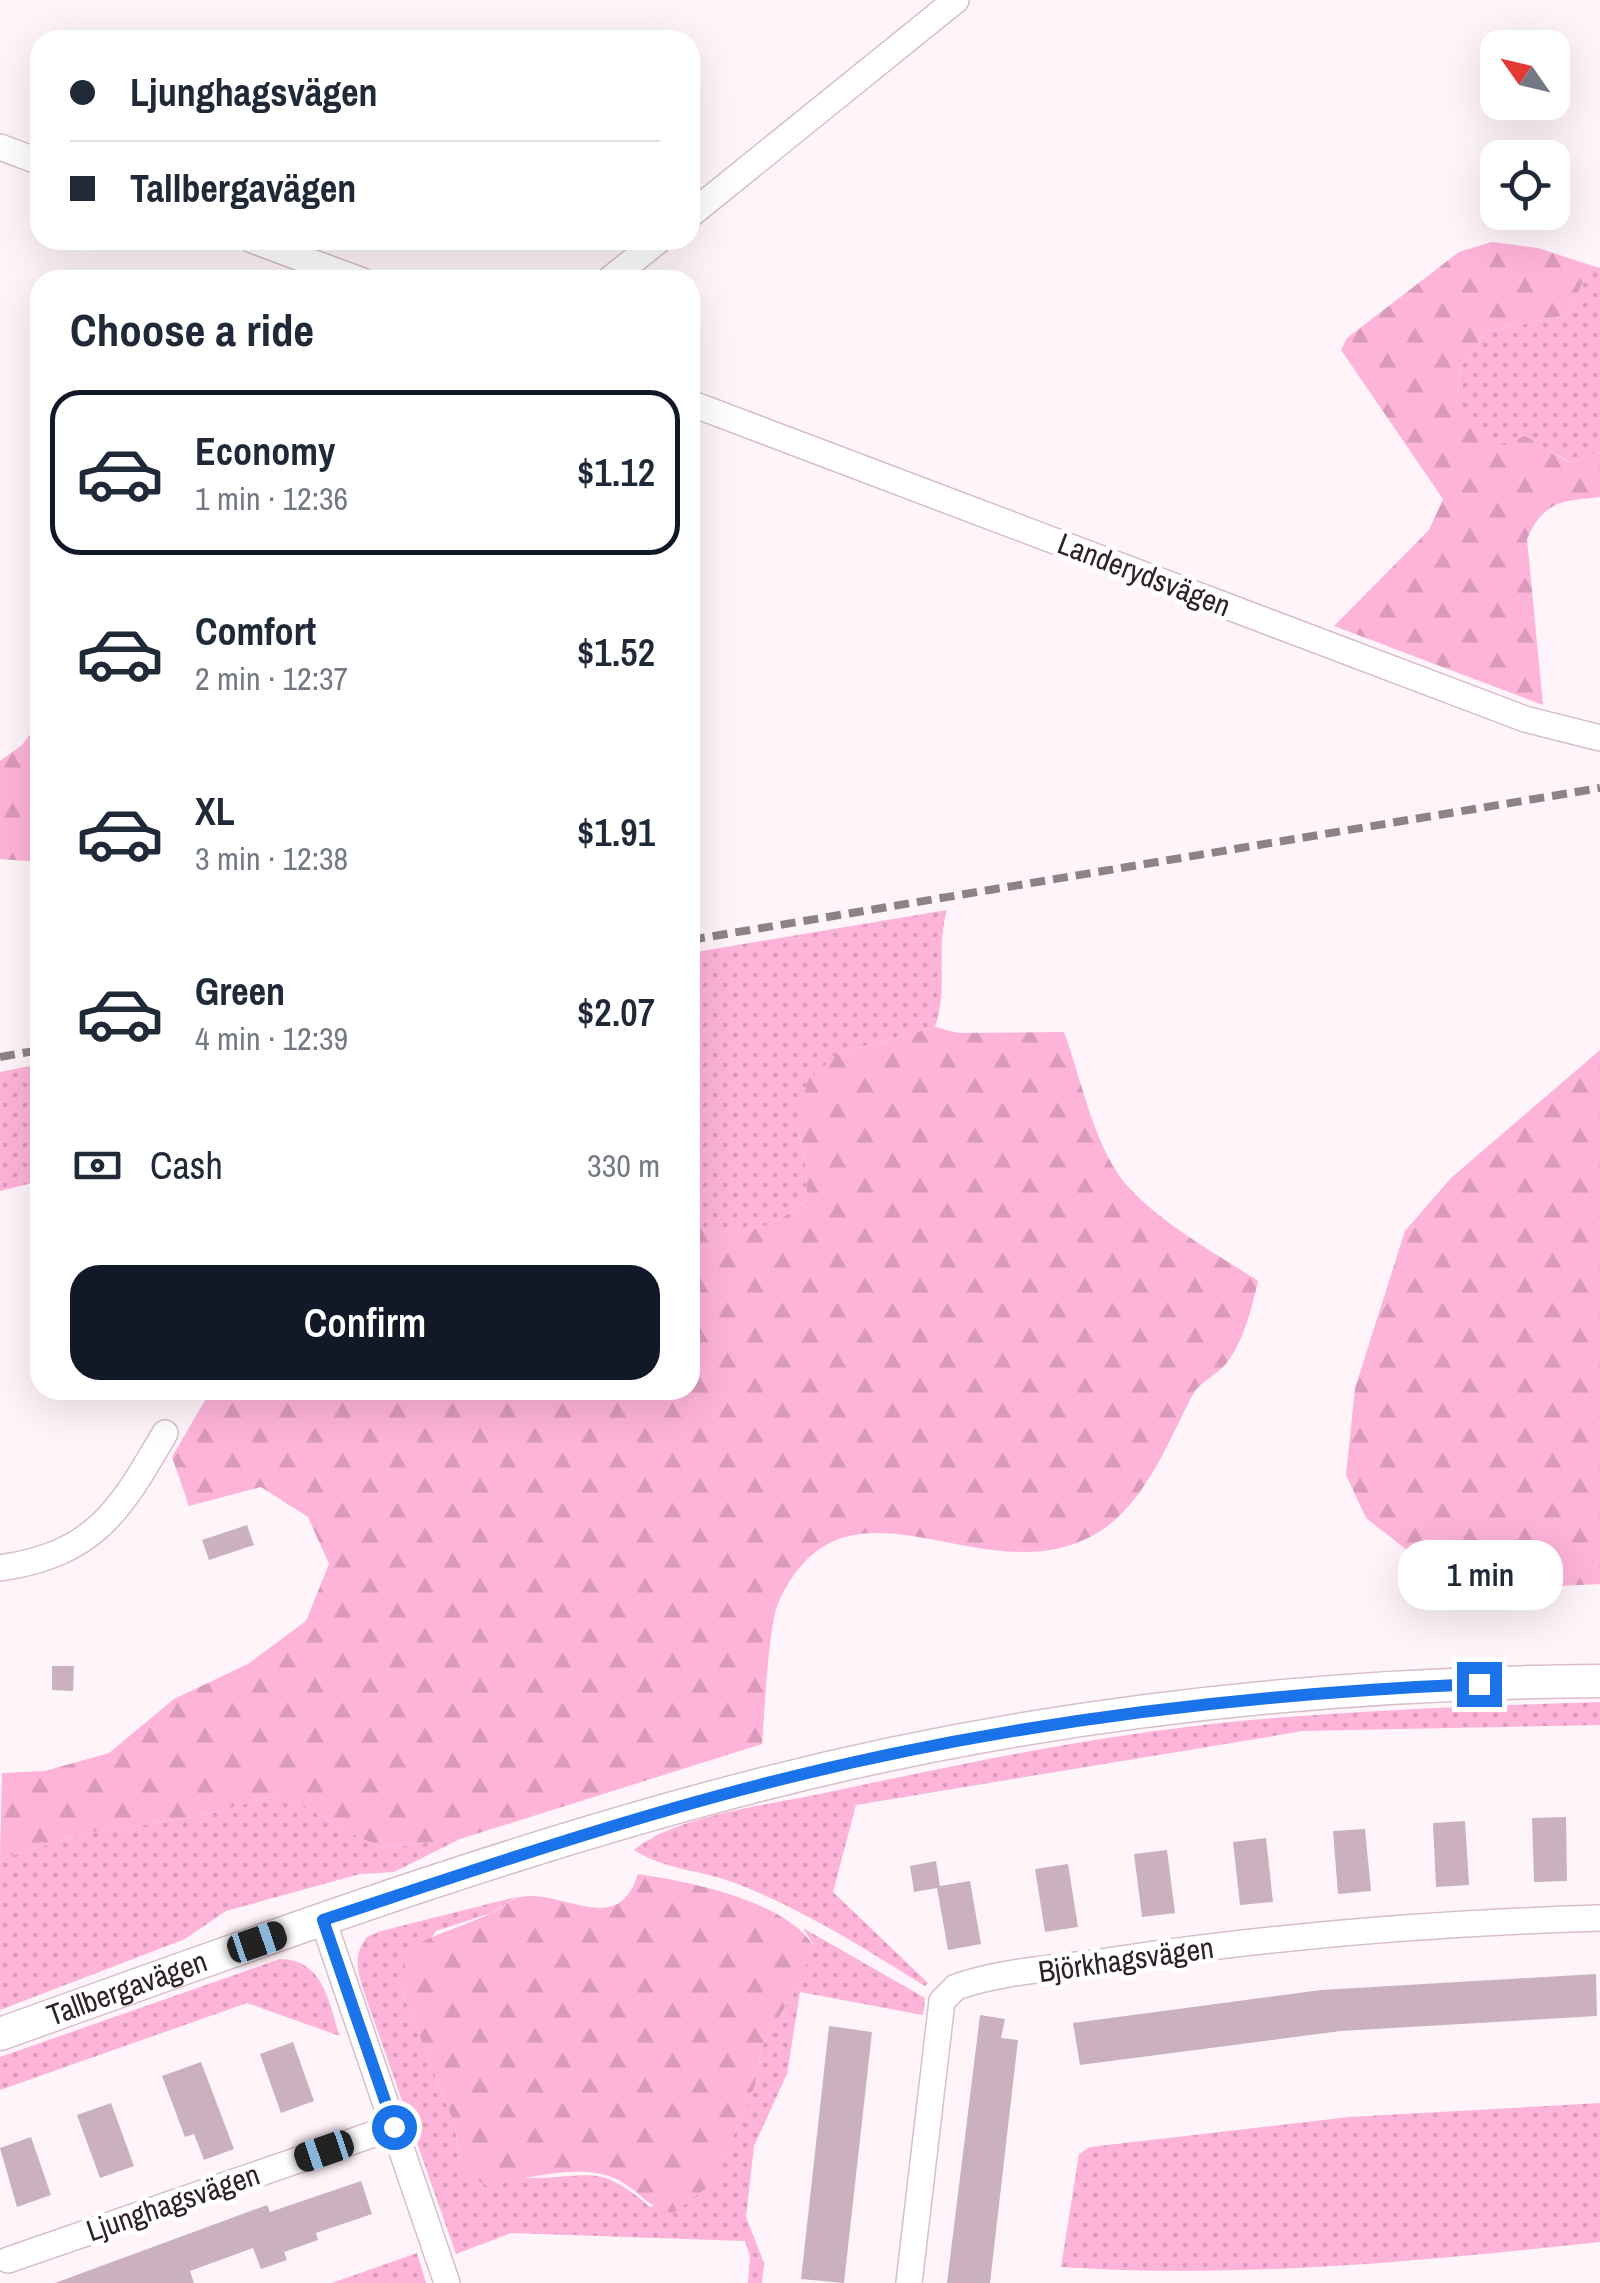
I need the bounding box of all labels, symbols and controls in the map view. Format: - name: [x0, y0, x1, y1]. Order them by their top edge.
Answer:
- north arrow: [1480, 30, 1570, 120]
- map controls: [1480, 30, 1570, 230]
- text: Ljunghagsvägen: [130, 67, 378, 118]
- button: locate: [1480, 140, 1570, 230]
- text: Tallbergavägen: [130, 163, 356, 214]
- text: Choose a ride: [70, 299, 314, 360]
- text: Economy: [195, 426, 335, 477]
- icon: car: [75, 428, 165, 518]
- text: $1.12: [577, 447, 655, 498]
- text: 1 min · 12:36: [195, 477, 348, 520]
- street label: Landerydsvägen: [1052, 523, 1236, 625]
- text: Comfort: [195, 606, 316, 657]
- icon: car: [75, 608, 165, 698]
- text: $1.52: [577, 627, 655, 678]
- text: 2 min · 12:37: [195, 657, 348, 700]
- text: XL: [195, 786, 235, 837]
- icon: car: [75, 788, 165, 878]
- text: $1.91: [577, 807, 655, 858]
- text: 3 min · 12:38: [195, 837, 348, 880]
- text: Green: [195, 966, 285, 1017]
- icon: car: [75, 968, 165, 1058]
- text: $2.07: [577, 987, 655, 1038]
- text: 4 min · 12:39: [195, 1017, 348, 1060]
- icon: cash: [70, 1138, 125, 1193]
- text: Cash: [150, 1140, 223, 1191]
- text: 330 m: [587, 1144, 660, 1187]
- button: Confirm: [70, 1265, 660, 1380]
- callout: 1 min: [1396, 1539, 1562, 1609]
- text: 1 min: [1447, 1553, 1514, 1596]
- route end: [1457, 1662, 1502, 1707]
- car: [224, 1918, 290, 1966]
- street label: Björkhagsvägen: [1036, 1927, 1216, 1991]
- street label: Tallbergavägen: [41, 1940, 212, 2035]
- route start: [372, 2105, 417, 2150]
- car: [291, 2127, 357, 2175]
- street label: Ljunghagsvägen: [81, 2154, 265, 2250]

